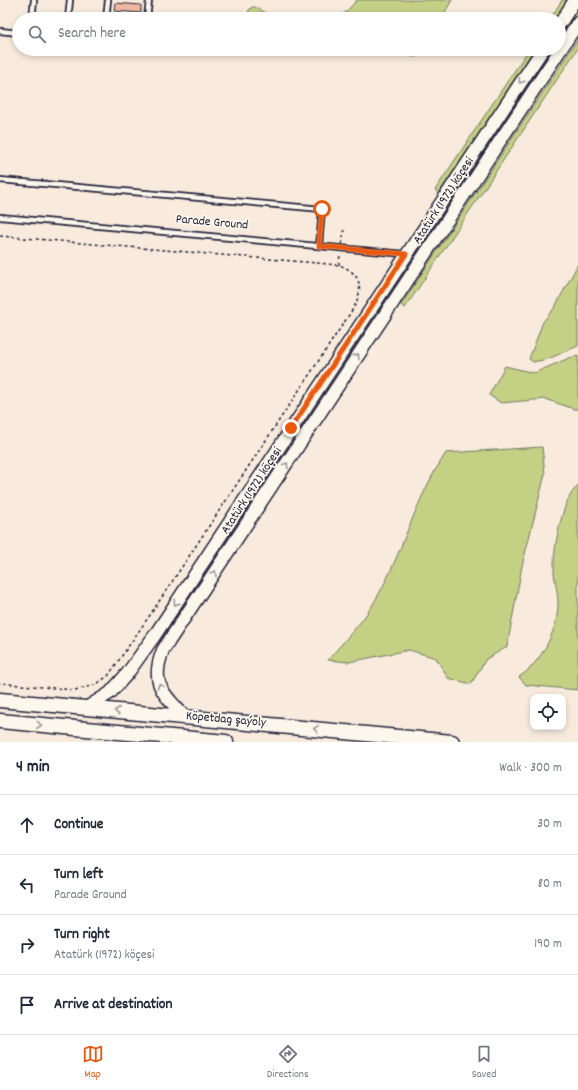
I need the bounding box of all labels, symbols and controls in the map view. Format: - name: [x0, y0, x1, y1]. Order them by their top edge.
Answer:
- search box: [12, 12, 566, 56]
- icon: search: [26, 23, 48, 45]
- text: Search here: [58, 23, 126, 45]
- one-way arrow: [519, 77, 526, 84]
- street label: Atatürk (1972) köçesi: [409, 153, 480, 248]
- route start: [313, 200, 331, 218]
- street label: Parade Ground: [175, 210, 249, 236]
- one-way arrow: [353, 353, 360, 360]
- route end: [282, 419, 300, 437]
- street label: Atatürk (1972) köçesi: [217, 443, 288, 538]
- one-way arrow: [281, 462, 289, 469]
- one-way arrow: [209, 570, 217, 577]
- one-way arrow: [173, 599, 181, 606]
- one-way arrow: [157, 683, 165, 690]
- map controls: [530, 694, 566, 730]
- button: locate: [530, 694, 566, 730]
- one-way arrow: [114, 706, 120, 715]
- street label: Köpetdag şaýoly: [185, 707, 268, 733]
- one-way arrow: [36, 720, 42, 729]
- one-way arrow: [313, 725, 319, 734]
- text: 4 min: [16, 756, 50, 780]
- text: Walk · 300 m: [499, 759, 562, 778]
- icon: ahead: [16, 814, 38, 836]
- text: Continue: [54, 814, 103, 836]
- text: 30 m: [537, 815, 562, 834]
- text: Turn left: [54, 864, 103, 886]
- icon: left: [16, 874, 38, 896]
- text: 80 m: [538, 875, 562, 894]
- text: Parade Ground: [54, 886, 127, 905]
- text: Turn right: [54, 924, 110, 946]
- icon: right: [16, 934, 38, 956]
- text: 190 m: [534, 935, 562, 954]
- text: Atatürk (1972) köçesi: [54, 946, 154, 965]
- icon: arrive: [16, 994, 38, 1016]
- text: Arrive at destination: [54, 994, 172, 1016]
- tab: Map: [82, 1043, 104, 1083]
- tab: Directions: [267, 1043, 309, 1083]
- tab: Saved: [472, 1043, 496, 1083]

